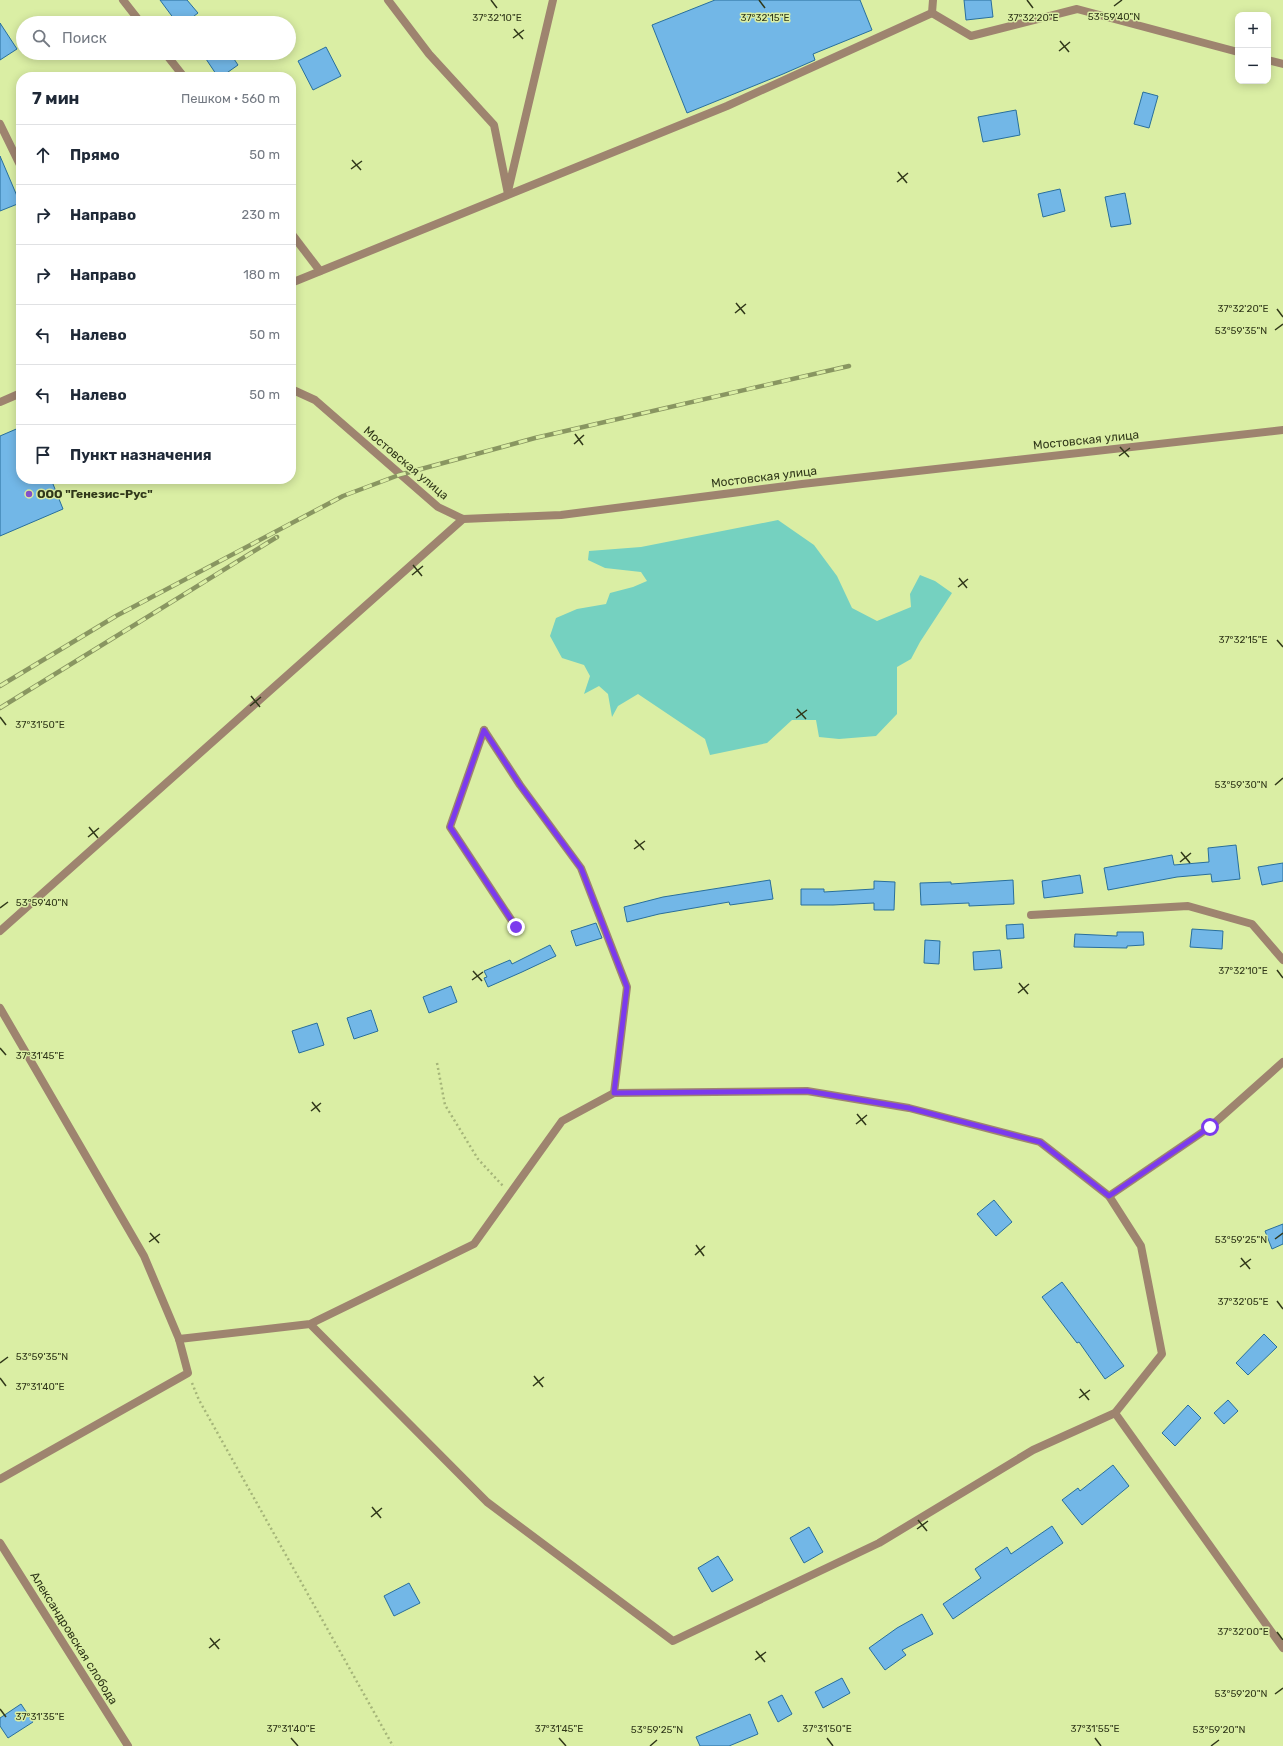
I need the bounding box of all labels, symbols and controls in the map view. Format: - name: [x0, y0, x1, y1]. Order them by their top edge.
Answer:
- text: 53°59'40"N: [1088, 11, 1140, 23]
- text: 37°32'10"E: [472, 12, 522, 24]
- text: 37°32'15"E: [740, 12, 790, 24]
- text: 37°32'20"E: [1007, 12, 1059, 24]
- map controls: [1235, 12, 1271, 84]
- button: +: [1235, 12, 1271, 48]
- search box: [16, 16, 296, 60]
- icon: search: [30, 27, 52, 49]
- text: Поиск: [62, 29, 107, 47]
- button: −: [1235, 48, 1271, 84]
- text: 7 мин: [32, 88, 79, 108]
- text: Пешком · 560 m: [181, 91, 280, 106]
- icon: ahead: [32, 144, 54, 166]
- text: Прямо: [70, 146, 120, 164]
- text: 50 m: [249, 147, 280, 162]
- icon: right: [32, 204, 54, 226]
- text: Направо: [70, 206, 136, 224]
- text: 230 m: [242, 207, 280, 222]
- icon: right: [32, 264, 54, 286]
- text: Направо: [70, 266, 136, 284]
- text: 180 m: [243, 267, 280, 282]
- text: 37°32'20"E: [1217, 303, 1269, 315]
- icon: left: [32, 324, 54, 346]
- text: 53°59'35"N: [1215, 325, 1267, 337]
- text: Налево: [70, 326, 127, 344]
- text: 50 m: [249, 327, 280, 342]
- icon: left: [32, 384, 54, 406]
- text: Налево: [70, 386, 127, 404]
- text: 50 m: [249, 387, 280, 402]
- street label: Мостовская улица: [361, 423, 451, 503]
- street label: Мостовская улица: [1032, 427, 1140, 453]
- icon: arrive: [32, 444, 54, 466]
- text: Пункт назначения: [70, 446, 212, 464]
- street label: Мостовская улица: [710, 464, 818, 490]
- place label: ООО "Генезис-Рус": [37, 487, 153, 501]
- marker: ООО "Генезис-Рус": [24, 489, 34, 499]
- text: 37°32'15"E: [1218, 634, 1268, 646]
- text: 37°31'50"E: [15, 719, 65, 731]
- text: 53°59'30"N: [1215, 779, 1268, 791]
- text: 53°59'40"N: [16, 897, 68, 909]
- route end: [507, 918, 525, 936]
- text: 37°32'10"E: [1218, 965, 1268, 977]
- text: 37°31'45"E: [16, 1050, 64, 1062]
- route start: [1201, 1118, 1219, 1136]
- text: 53°59'25"N: [1215, 1234, 1267, 1246]
- text: 37°32'05"E: [1217, 1296, 1269, 1308]
- text: 53°59'35"N: [16, 1351, 68, 1363]
- text: 37°31'40"E: [15, 1381, 65, 1393]
- street label: Александровская слобода: [27, 1569, 121, 1707]
- text: 37°32'00"E: [1217, 1626, 1269, 1638]
- text: 53°59'20"N: [1215, 1688, 1267, 1700]
- text: 37°31'35"E: [15, 1711, 65, 1723]
- text: 37°31'40"E: [266, 1723, 316, 1735]
- text: 37°31'45"E: [535, 1723, 583, 1735]
- text: 37°31'50"E: [802, 1723, 852, 1735]
- text: 37°31'55"E: [1071, 1723, 1120, 1735]
- text: 53°59'25"N: [631, 1724, 683, 1736]
- text: 53°59'20"N: [1193, 1724, 1245, 1736]

